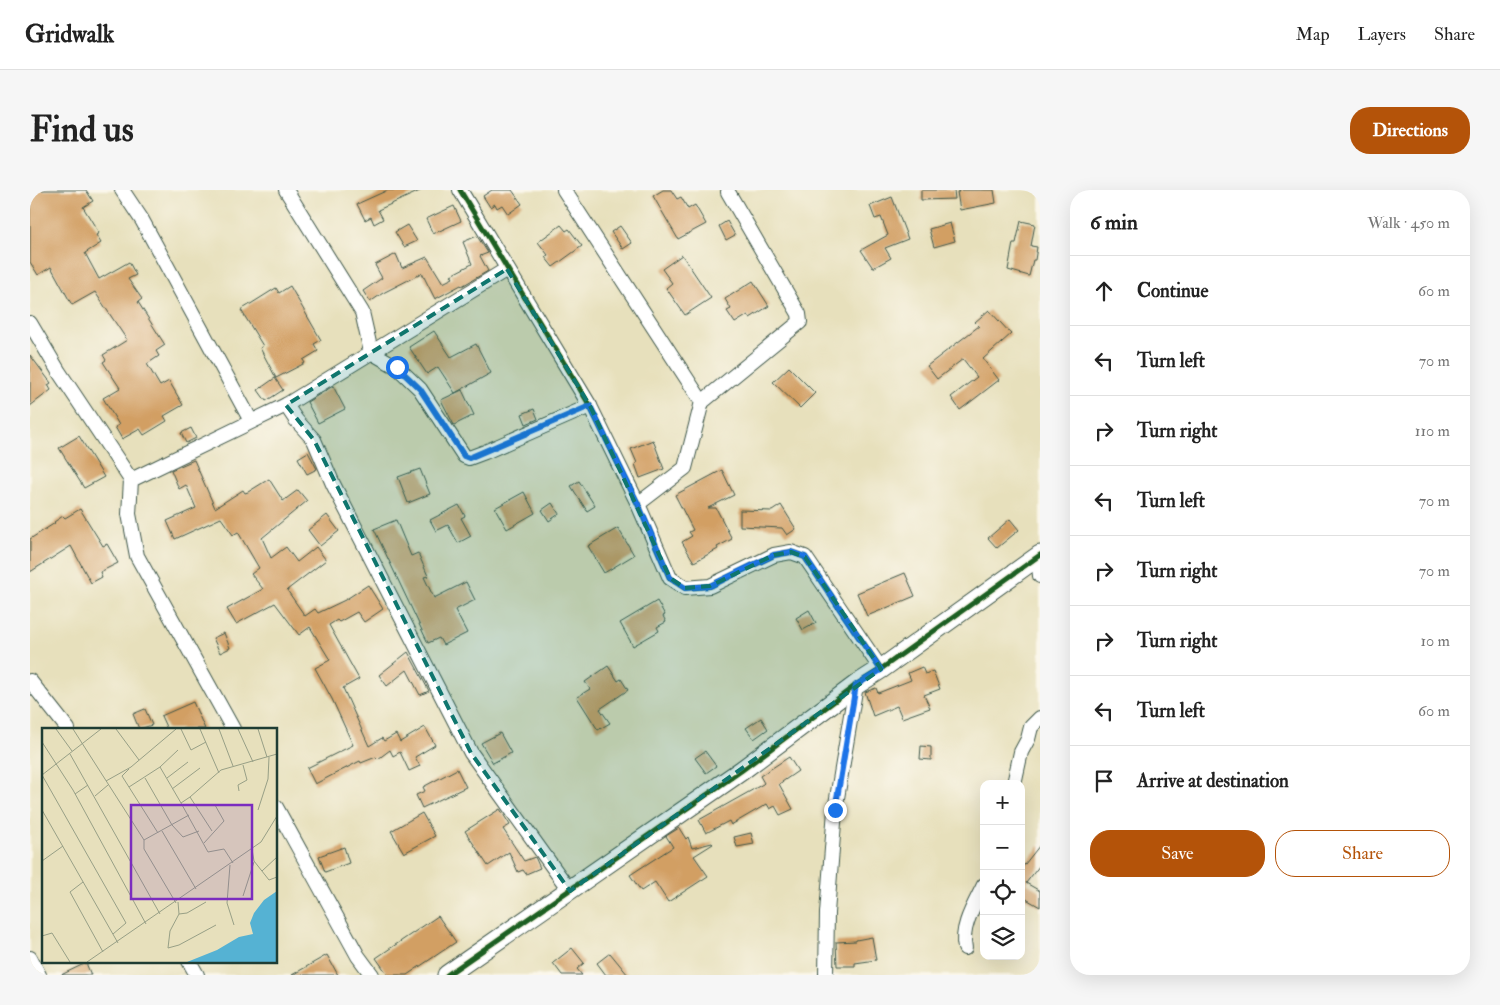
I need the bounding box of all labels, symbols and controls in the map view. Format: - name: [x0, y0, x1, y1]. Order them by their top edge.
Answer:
- text: Gridwalk: [25, 19, 114, 50]
- text: Map: [1296, 23, 1330, 46]
- text: Layers: [1358, 23, 1406, 46]
- text: Share: [1434, 23, 1475, 46]
- button: Directions: [1350, 107, 1470, 154]
- text: Find us: [30, 108, 134, 152]
- text: 6 min: [1090, 209, 1138, 236]
- text: Walk · 450 m: [1367, 213, 1450, 233]
- icon: ahead: [1090, 277, 1118, 305]
- text: Continue: [1137, 279, 1208, 303]
- text: 60 m: [1418, 281, 1450, 301]
- icon: left: [1090, 347, 1118, 375]
- text: Turn left: [1137, 349, 1205, 373]
- text: 70 m: [1419, 351, 1450, 371]
- route start: [386, 356, 409, 379]
- icon: right: [1090, 417, 1118, 445]
- text: Turn right: [1137, 419, 1217, 443]
- text: 110 m: [1415, 421, 1450, 441]
- icon: left: [1090, 487, 1118, 515]
- text: Turn left: [1137, 489, 1205, 513]
- text: 70 m: [1419, 491, 1450, 511]
- icon: right: [1090, 557, 1118, 585]
- text: Turn right: [1137, 559, 1217, 583]
- text: 70 m: [1419, 561, 1450, 581]
- icon: right: [1090, 627, 1118, 655]
- text: Turn right: [1137, 629, 1217, 653]
- text: 10 m: [1420, 631, 1450, 651]
- icon: left: [1090, 697, 1118, 725]
- text: Turn left: [1137, 699, 1205, 723]
- text: 60 m: [1418, 701, 1450, 721]
- inset map: [42, 728, 278, 962]
- icon: arrive: [1090, 767, 1118, 795]
- text: Arrive at destination: [1137, 769, 1289, 793]
- map controls: [980, 780, 1025, 960]
- button: +: [980, 780, 1025, 825]
- route end: [824, 799, 847, 822]
- button: −: [980, 825, 1025, 870]
- button: Save: [1090, 830, 1265, 877]
- button: Share: [1275, 830, 1450, 877]
- button: locate: [980, 870, 1025, 915]
- button: layers: [980, 915, 1025, 960]

